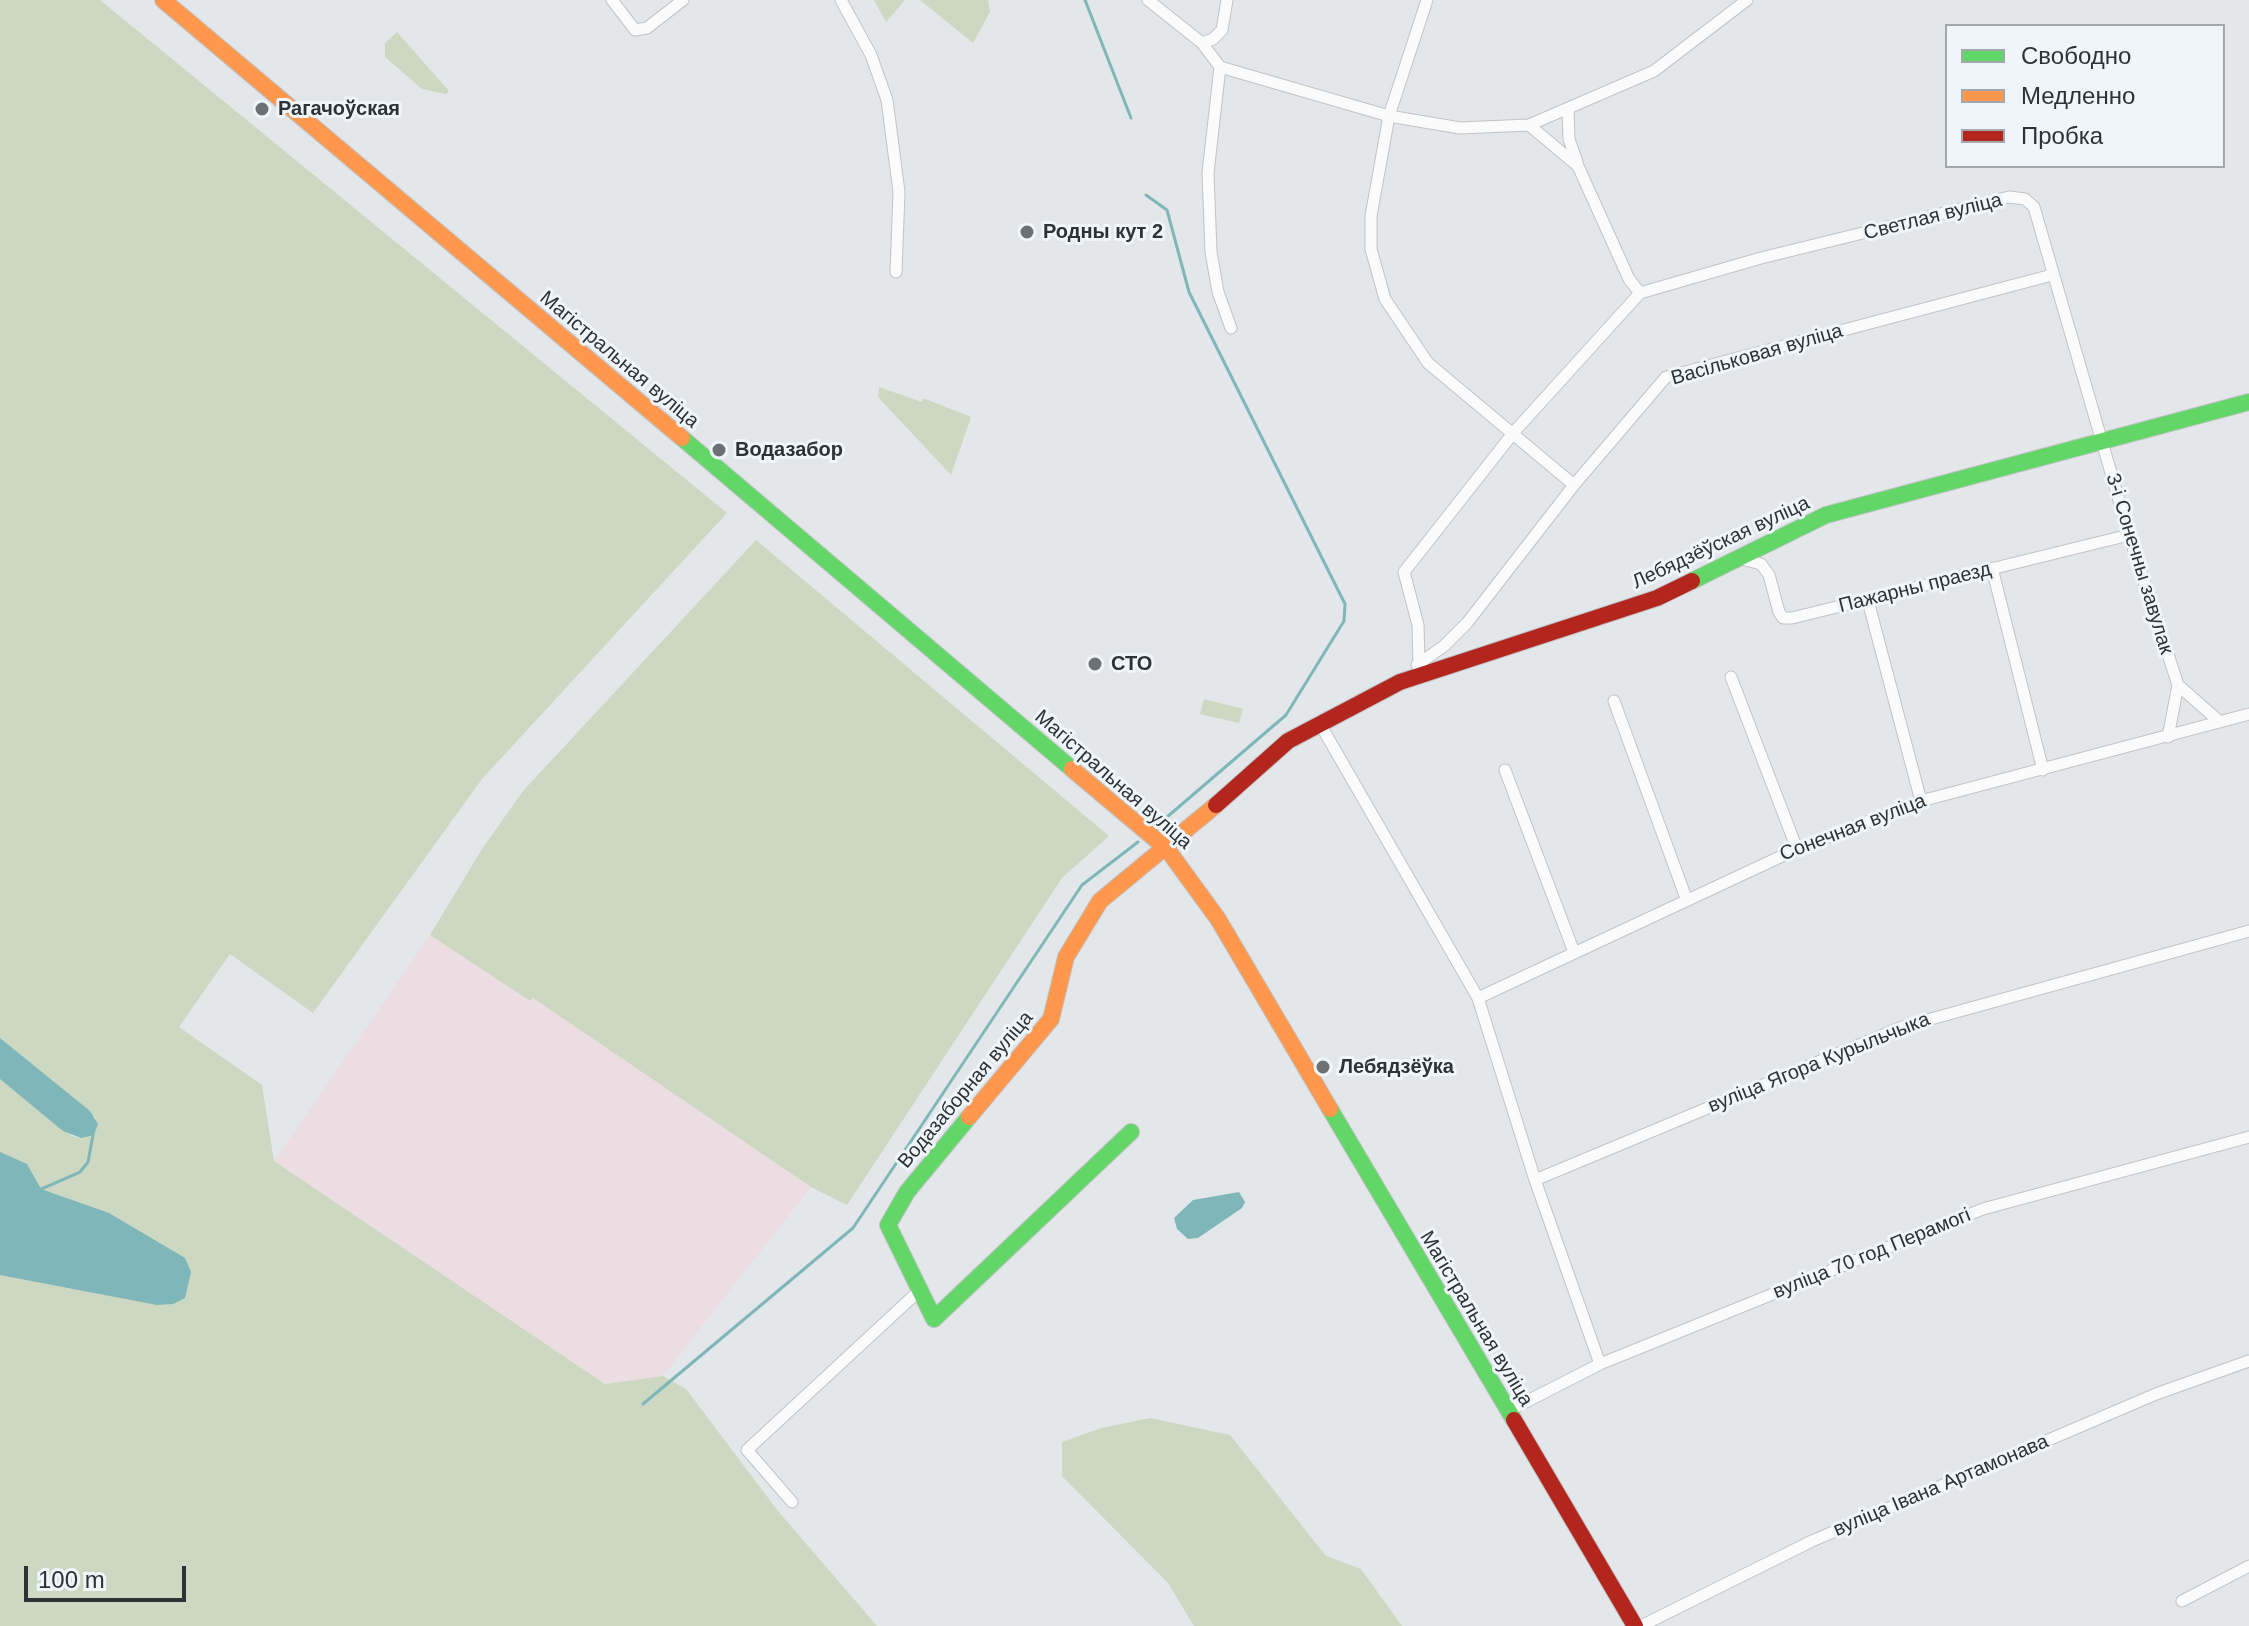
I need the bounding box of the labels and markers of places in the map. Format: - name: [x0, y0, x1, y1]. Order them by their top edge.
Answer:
- place label: Рагачоўская: [278, 97, 400, 121]
- marker: Рагачоўская: [253, 100, 271, 118]
- place label: Родны кут 2: [1043, 220, 1163, 244]
- marker: Родны кут 2: [1018, 223, 1036, 241]
- place label: Водазабор: [735, 438, 843, 462]
- marker: Водазабор: [710, 441, 728, 459]
- place label: СТО: [1111, 652, 1152, 676]
- marker: СТО: [1086, 655, 1104, 673]
- place label: Лебядзёўка: [1339, 1055, 1454, 1079]
- marker: Лебядзёўка: [1314, 1058, 1332, 1076]

